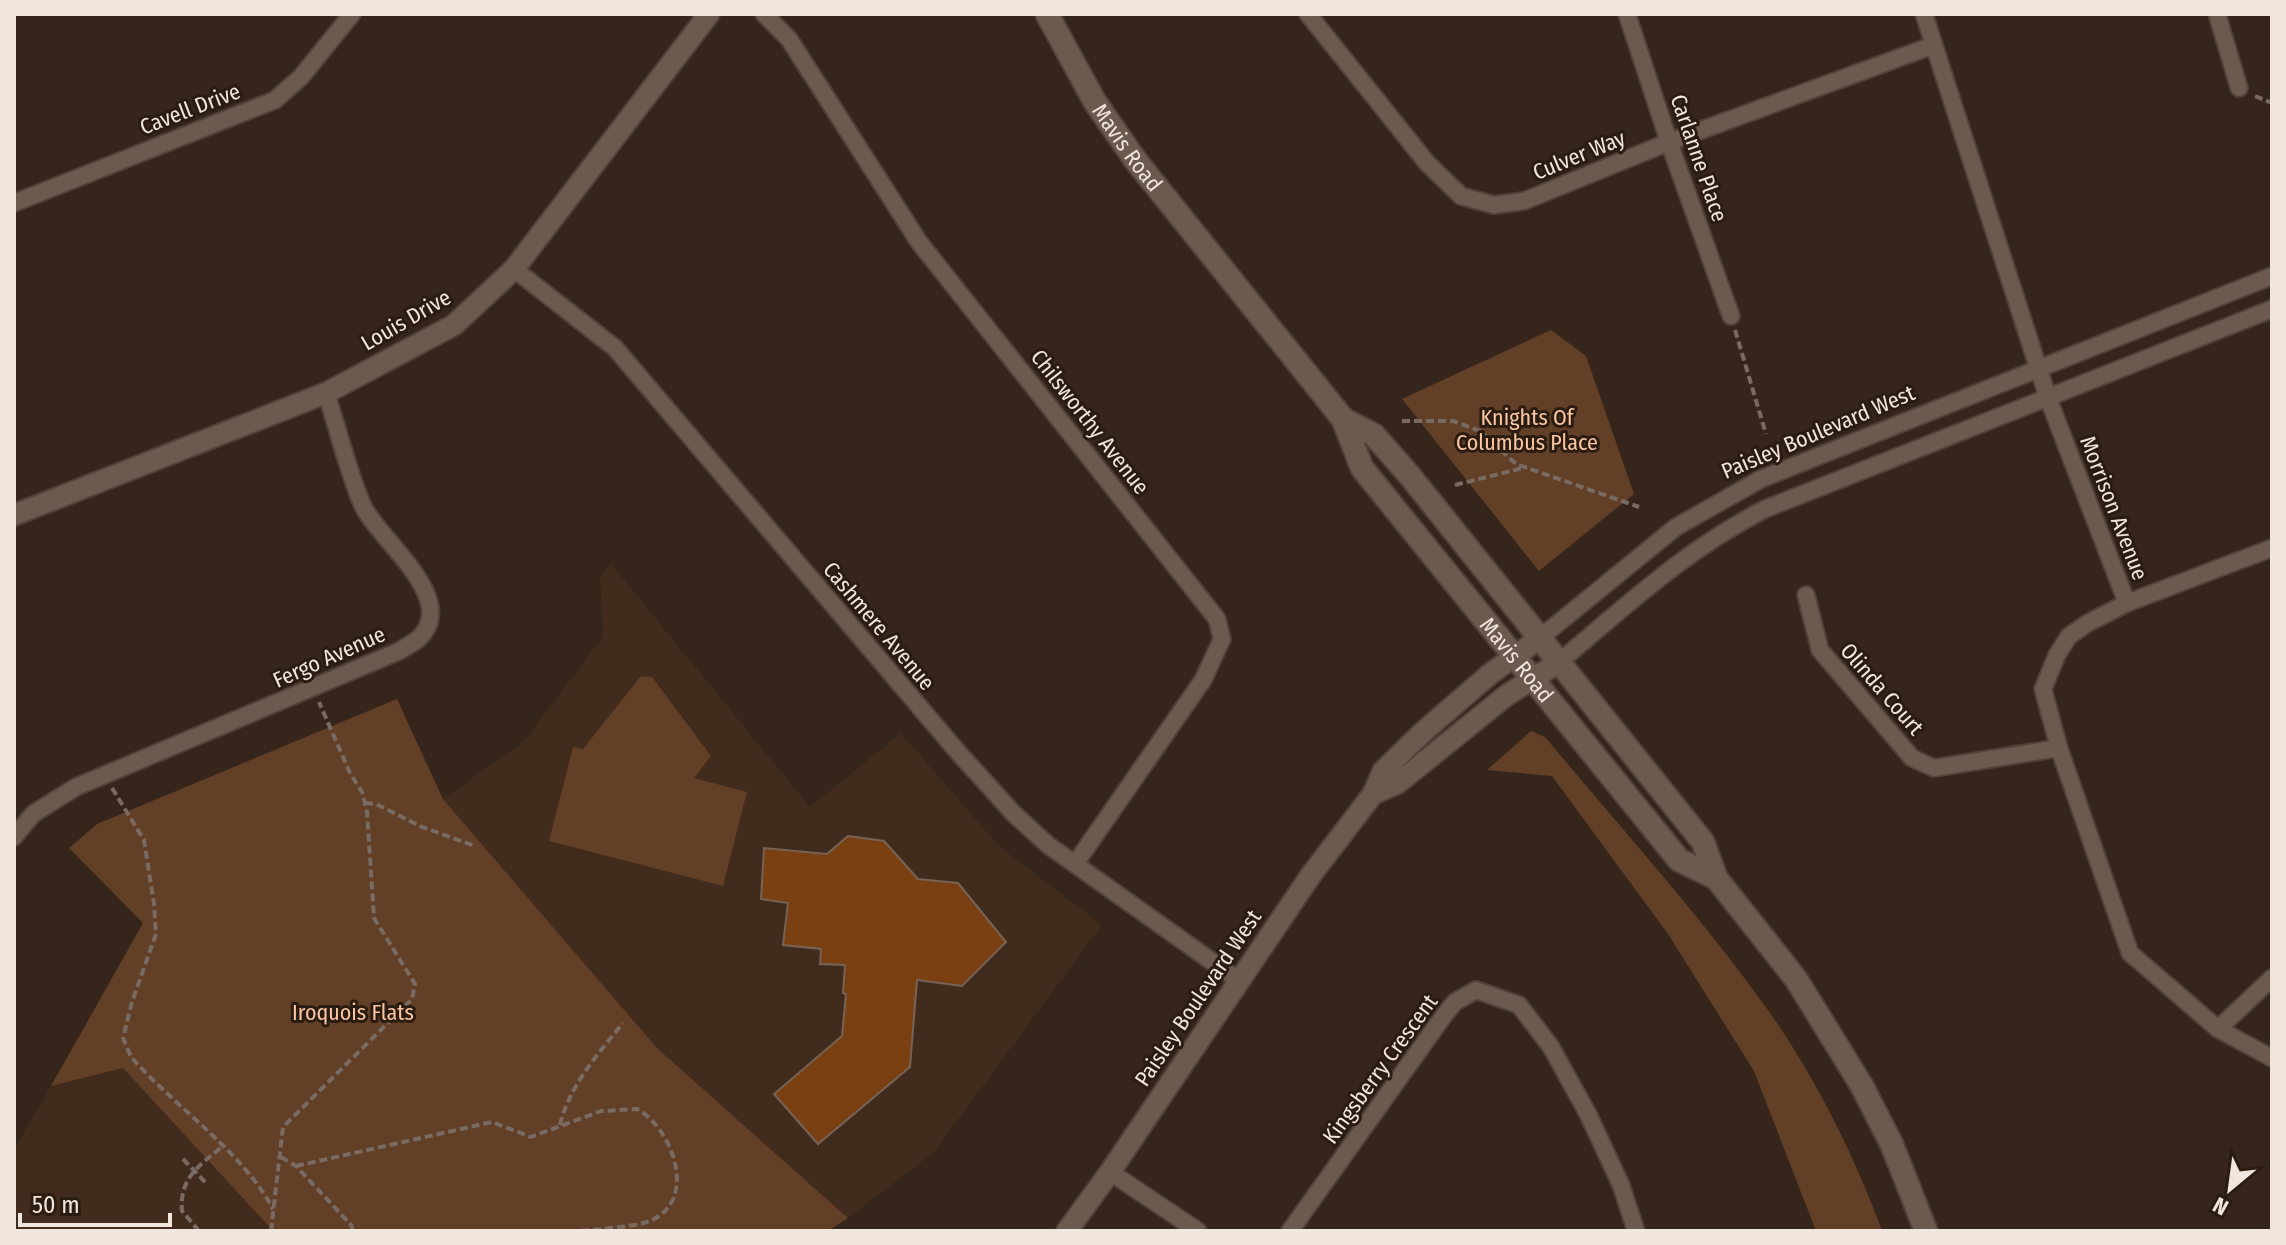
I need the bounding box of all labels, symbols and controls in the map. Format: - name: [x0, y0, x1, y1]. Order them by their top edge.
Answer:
- street label: Cavell Drive: [136, 78, 244, 140]
- street label: Carlanne Place: [1665, 91, 1733, 225]
- street label: Mavis Road: [1087, 98, 1168, 197]
- street label: Culver Way: [1529, 124, 1629, 186]
- street label: Louis Drive: [356, 284, 456, 356]
- street label: Chilsworthy Avenue: [1025, 344, 1155, 500]
- street label: Paisley Boulevard West: [1717, 379, 1919, 485]
- park label: Knights Of Columbus Place: [1456, 404, 1598, 456]
- street label: Morrison Avenue: [2074, 432, 2154, 584]
- street label: Cashmere Avenue: [817, 556, 941, 696]
- street label: Mavis Road: [1475, 612, 1560, 708]
- street label: Fergo Avenue: [269, 620, 389, 694]
- street label: Olinda Court: [1835, 637, 1930, 741]
- street label: Paisley Boulevard West: [1129, 904, 1268, 1091]
- street label: Kingsberry Crescent: [1317, 988, 1444, 1149]
- park label: Iroquois Flats: [292, 999, 414, 1026]
- north arrow: [2190, 1149, 2270, 1229]
- scale bar: [20, 1177, 170, 1227]
- text: 50 m: [32, 1191, 80, 1219]
- text: N: [2208, 1191, 2233, 1221]

